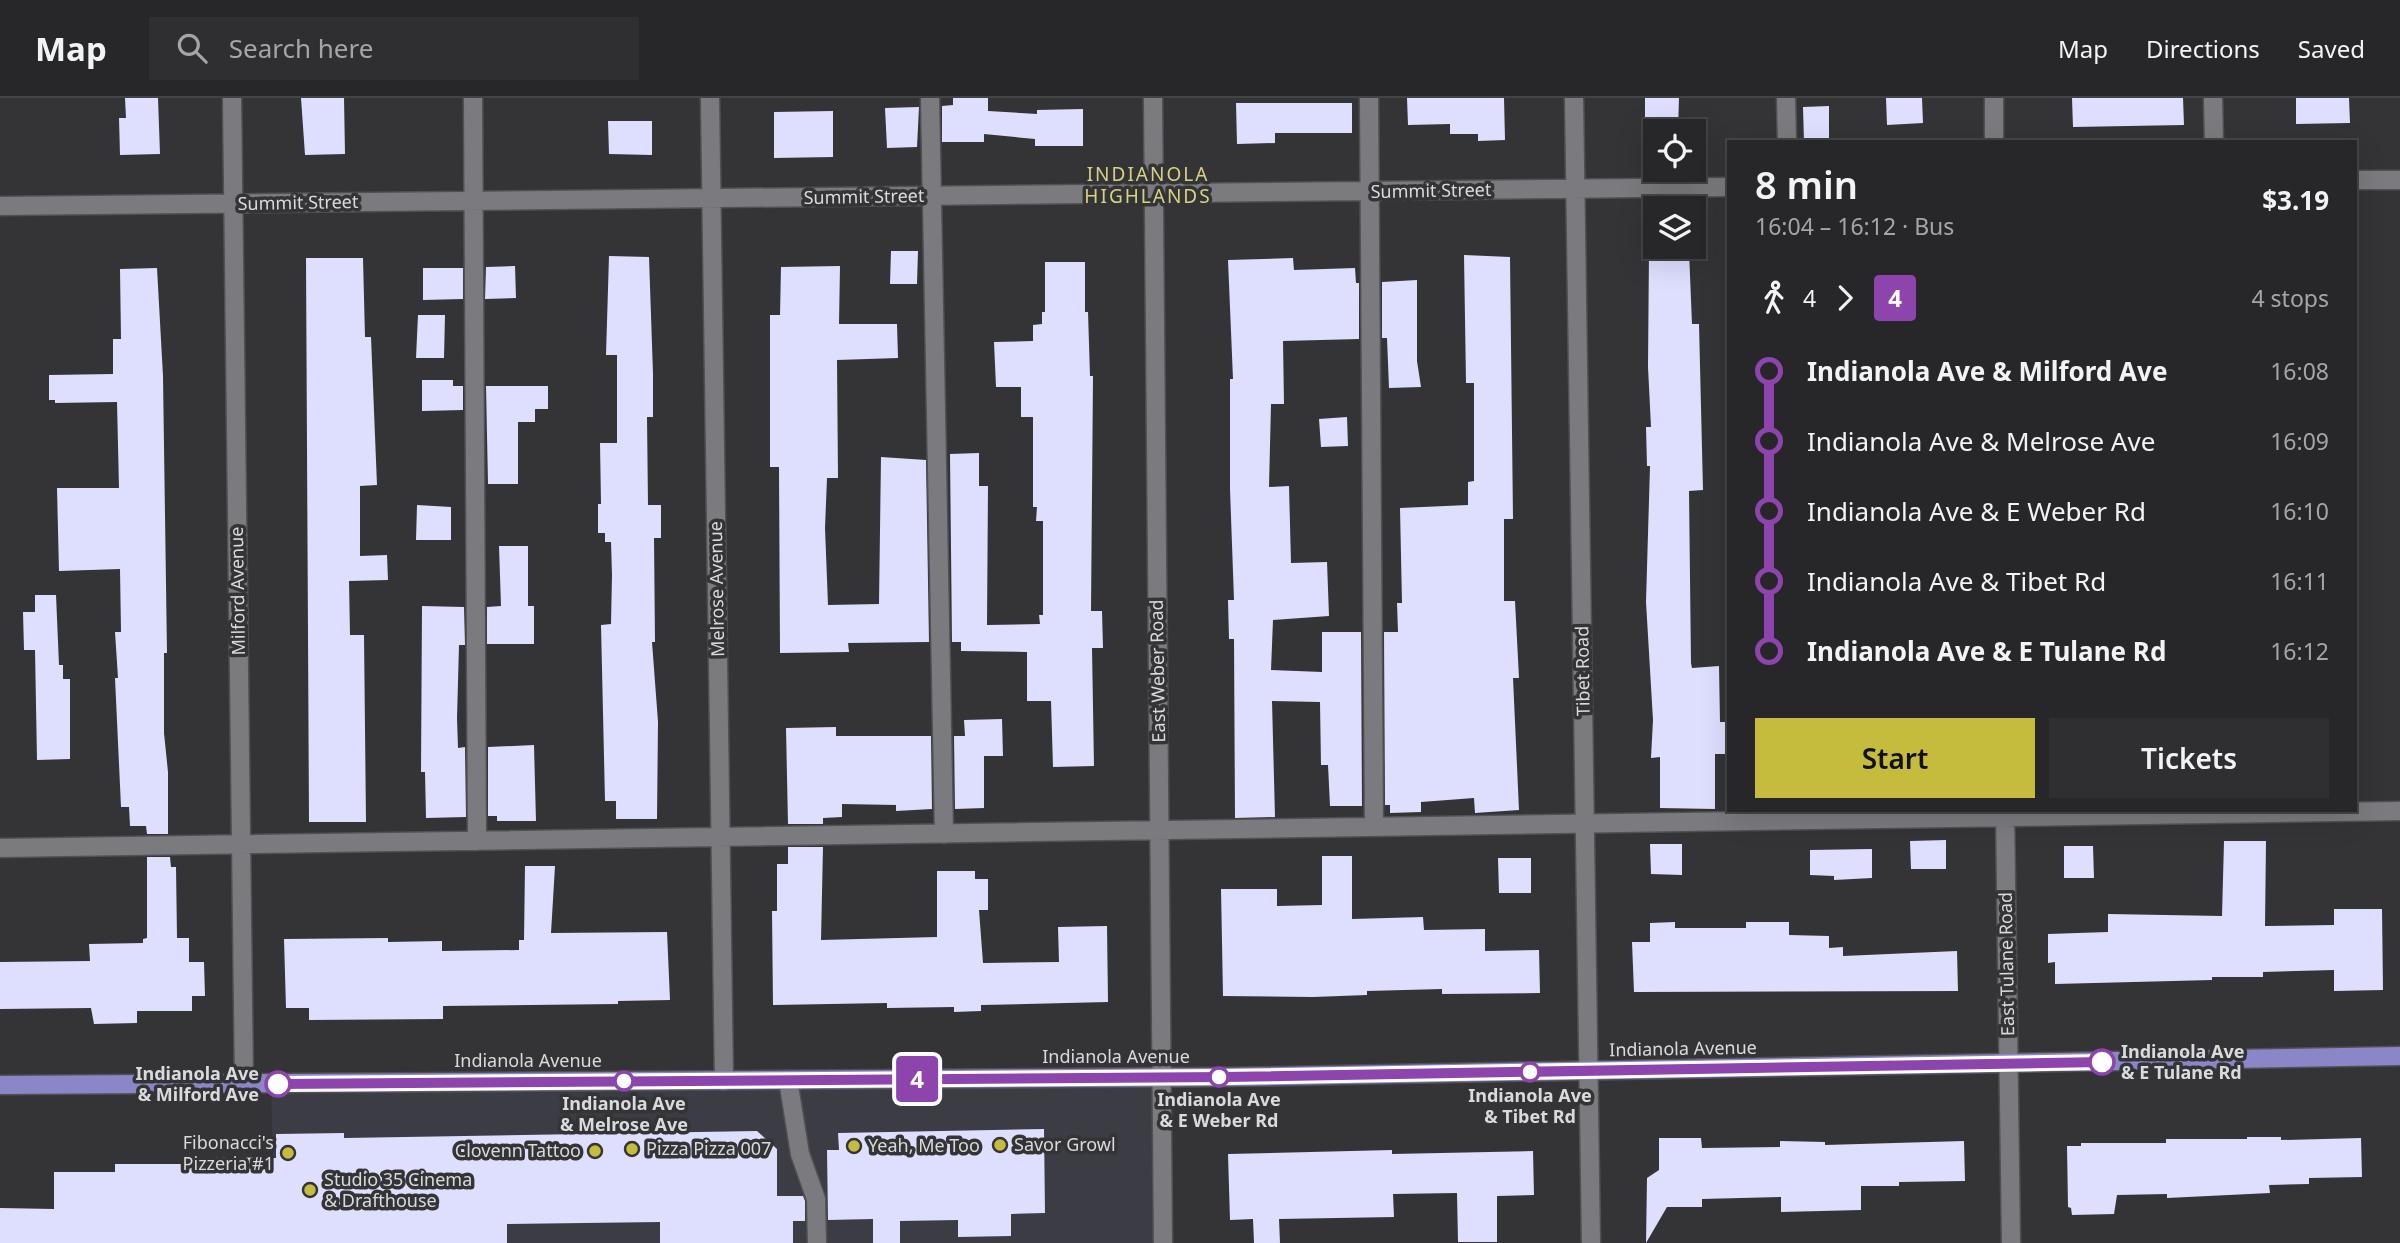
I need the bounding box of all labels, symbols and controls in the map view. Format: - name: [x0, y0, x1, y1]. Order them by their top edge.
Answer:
- search box: [149, 17, 639, 80]
- text: Map: [35, 26, 107, 71]
- icon: search: [173, 29, 211, 67]
- text: Search here: [229, 30, 373, 66]
- text: Map: [2058, 32, 2108, 65]
- text: Directions: [2146, 32, 2260, 65]
- text: Saved: [2298, 32, 2365, 65]
- map controls: [1643, 119, 1706, 259]
- button: locate: [1643, 119, 1706, 182]
- text: 8 min: [1755, 158, 1858, 210]
- district label: INDIANOLA HIGHLANDS: [1084, 161, 1212, 209]
- street label: Summit Street: [1370, 177, 1492, 203]
- text: $3.19: [2262, 182, 2329, 218]
- street label: Summit Street: [803, 183, 925, 209]
- street label: Summit Street: [237, 189, 359, 215]
- button: layers: [1643, 196, 1706, 259]
- text: 16:04 – 16:12 · Bus: [1755, 210, 1954, 242]
- icon: walk: [1755, 279, 1793, 317]
- icon: forward: [1826, 279, 1864, 317]
- text: 4: [1888, 281, 1902, 314]
- text: 4: [1803, 282, 1816, 314]
- text: 4 stops: [2251, 282, 2329, 314]
- text: Indianola Ave & Milford Ave: [1807, 353, 2167, 389]
- text: 16:08: [2270, 355, 2329, 387]
- text: Indianola Ave & Melrose Ave: [1807, 423, 2155, 459]
- text: 16:09: [2270, 425, 2329, 457]
- text: Indianola Ave & E Weber Rd: [1807, 493, 2146, 529]
- text: 16:10: [2270, 495, 2329, 527]
- street label: Melrose Avenue: [703, 521, 729, 657]
- street label: Milford Avenue: [224, 526, 250, 656]
- text: Indianola Ave & Tibet Rd: [1807, 563, 2106, 599]
- text: 16:11: [2270, 565, 2329, 597]
- street label: East Weber Road: [1144, 599, 1170, 743]
- street label: Tibet Road: [1569, 626, 1595, 716]
- text: Indianola Ave & E Tulane Rd: [1807, 633, 2166, 669]
- text: 16:12: [2270, 635, 2329, 667]
- button: Start: [1755, 718, 2035, 798]
- button: Tickets: [2049, 718, 2329, 798]
- street label: East Tulane Road: [1993, 892, 2019, 1036]
- street label: Indianola Avenue: [1609, 1035, 1757, 1061]
- place label: Indianola Ave & E Tulane Rd: [2121, 1039, 2245, 1084]
- street label: Indianola Avenue: [1042, 1044, 1190, 1068]
- street label: Indianola Avenue: [454, 1048, 602, 1072]
- marker: Indianola Ave & E Tulane Rd: [2089, 1049, 2115, 1075]
- line badge: 4: [894, 1056, 940, 1102]
- place label: Indianola Ave & Milford Ave: [136, 1061, 259, 1106]
- text: 4: [910, 1062, 924, 1095]
- marker: Indianola Ave & Tibet Rd: [1520, 1062, 1540, 1082]
- marker: Indianola Ave & E Weber Rd: [1209, 1067, 1229, 1087]
- marker: Indianola Ave & Milford Ave: [265, 1071, 291, 1097]
- marker: Indianola Ave & Melrose Ave: [614, 1071, 634, 1091]
- place label: Indianola Ave & Tibet Rd: [1468, 1083, 1592, 1128]
- place label: Indianola Ave & E Weber Rd: [1157, 1087, 1281, 1132]
- place label: Indianola Ave & Melrose Ave: [560, 1091, 688, 1136]
- place label: Fibonacci's Pizzeria #1: [183, 1130, 274, 1175]
- place label: Savor Growl: [1014, 1132, 1116, 1156]
- place label: Yeah, Me Too: [868, 1133, 980, 1157]
- place label: Pizza Pizza 007: [646, 1136, 771, 1160]
- marker: Savor Growl: [992, 1137, 1008, 1153]
- place label: Clovenn Tattoo: [455, 1138, 581, 1162]
- marker: Yeah, Me Too: [846, 1138, 862, 1154]
- marker: Pizza Pizza 007: [624, 1141, 640, 1157]
- marker: Clovenn Tattoo: [587, 1143, 603, 1159]
- marker: Fibonacci's Pizzeria #1: [280, 1145, 296, 1161]
- place label: Studio 35 Cinema & Drafthouse: [324, 1167, 472, 1212]
- marker: Studio 35 Cinema & Drafthouse: [302, 1182, 318, 1198]

